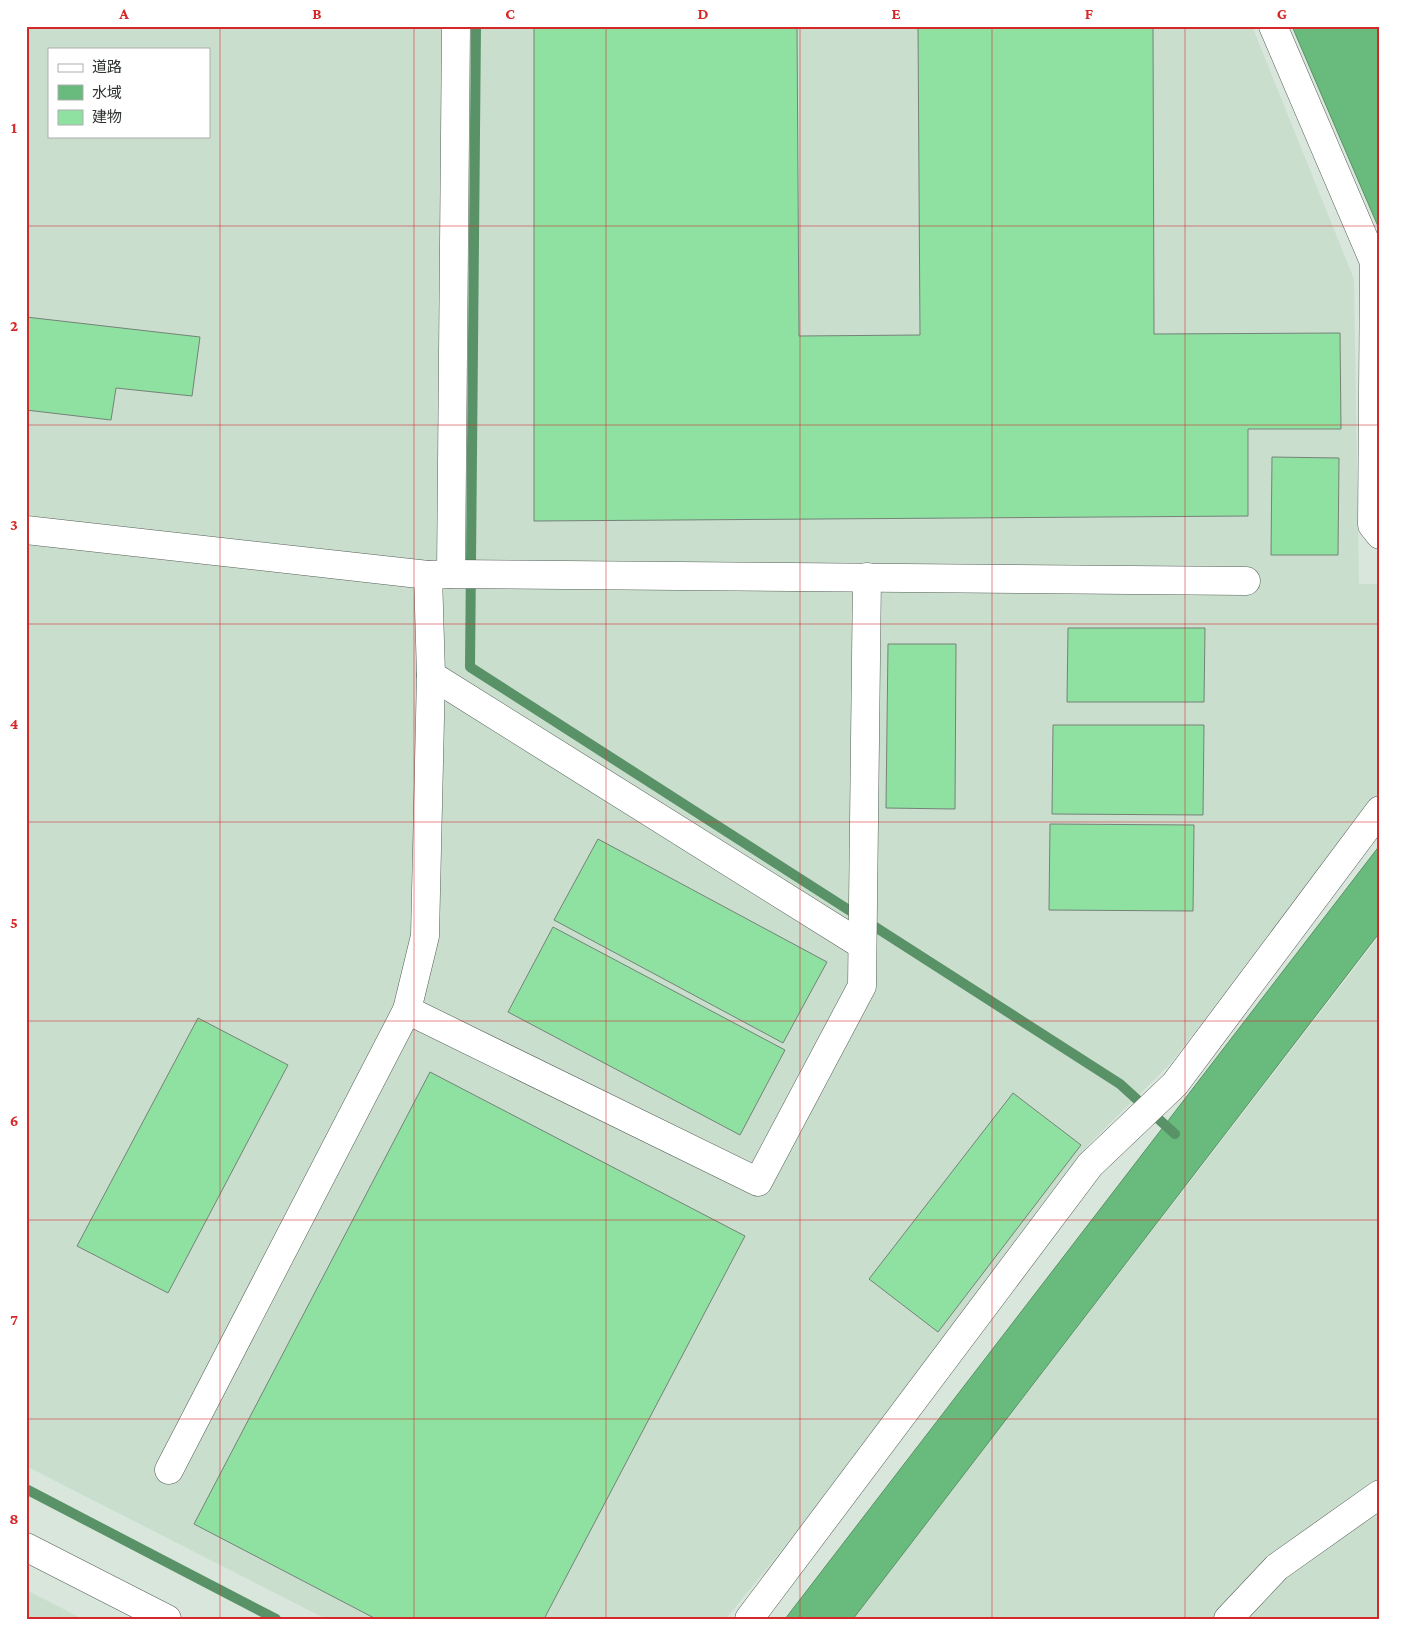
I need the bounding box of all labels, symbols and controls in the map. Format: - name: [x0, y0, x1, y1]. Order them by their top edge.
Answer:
- text: A: [118, 5, 129, 22]
- text: B: [312, 5, 322, 22]
- text: C: [505, 5, 515, 22]
- text: D: [697, 5, 709, 22]
- text: E: [891, 5, 901, 22]
- text: F: [1085, 5, 1094, 22]
- text: G: [1277, 5, 1287, 22]
- legend: [48, 48, 210, 138]
- text: 道路: [92, 59, 122, 75]
- text: 水域: [92, 85, 122, 101]
- text: 建物: [92, 109, 122, 125]
- text: 1: [11, 119, 17, 136]
- text: 2: [10, 317, 18, 334]
- text: 3: [10, 516, 18, 533]
- text: 4: [10, 715, 19, 732]
- text: 5: [10, 914, 18, 931]
- text: 6: [10, 1112, 18, 1129]
- text: 7: [10, 1311, 18, 1328]
- text: 8: [9, 1510, 19, 1527]

